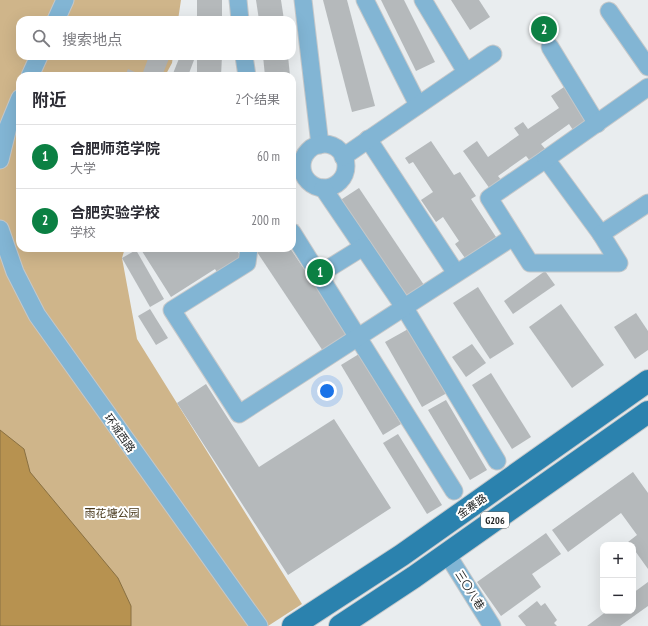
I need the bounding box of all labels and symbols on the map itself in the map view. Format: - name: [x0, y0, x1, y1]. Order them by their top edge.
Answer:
- pin: 2: [531, 14, 557, 44]
- pin: 1: [307, 257, 333, 287]
- your location: [317, 381, 337, 401]
- street label: 环城西路: [102, 411, 138, 455]
- street label: 金寨路: [454, 491, 490, 521]
- park label: 雨花塘公园: [85, 506, 140, 520]
- road number: G206: [481, 512, 509, 528]
- street label: 三〇八巷: [452, 568, 488, 612]

